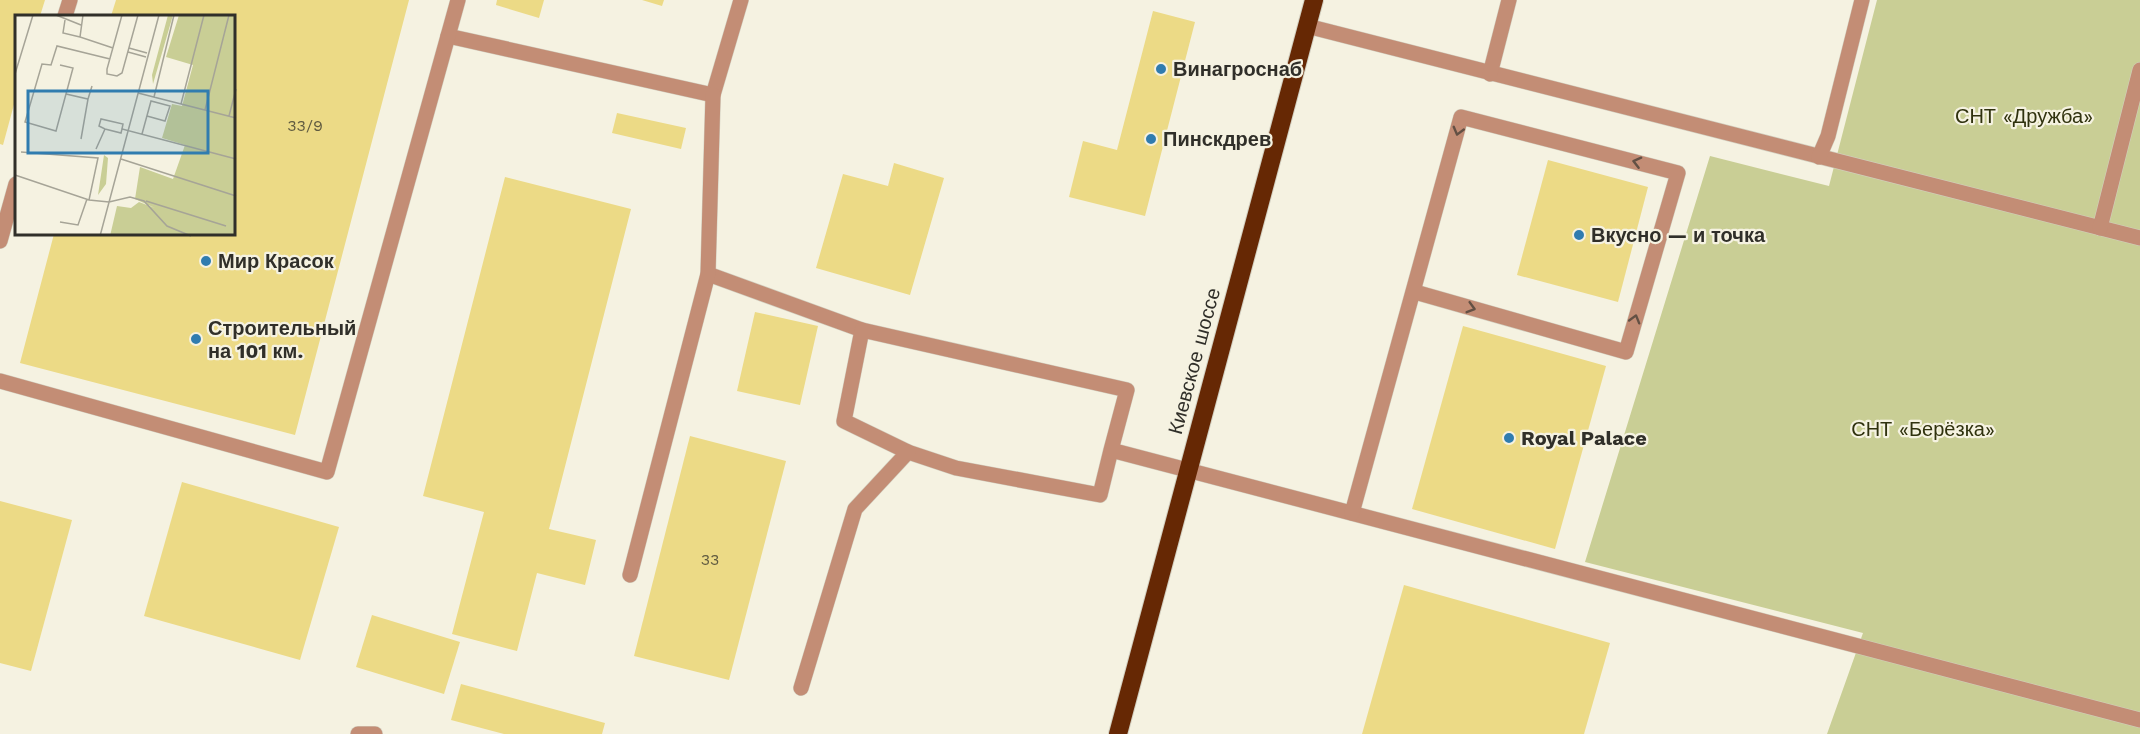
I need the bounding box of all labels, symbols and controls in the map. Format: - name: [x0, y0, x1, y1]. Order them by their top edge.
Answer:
- inset map: [15, 15, 236, 236]
- place label: Винагроснаб: [1173, 57, 1302, 81]
- marker: Винагроснаб: [1154, 62, 1168, 76]
- park label: СНТ «Дружба»: [1955, 104, 2093, 128]
- house number: 33/9: [287, 116, 323, 135]
- one-way arrow: [1453, 125, 1465, 136]
- place label: Пинскдрев: [1163, 127, 1271, 151]
- marker: Пинскдрев: [1144, 132, 1158, 146]
- one-way arrow: [1632, 157, 1642, 170]
- place label: Вкусно — и точка: [1591, 223, 1766, 247]
- marker: Вкусно — и точка: [1572, 228, 1586, 242]
- place label: Мир Красок: [218, 249, 335, 273]
- marker: Мир Красок: [199, 254, 213, 268]
- street label: Киевское шоссе: [1163, 285, 1225, 437]
- one-way arrow: [1465, 301, 1476, 313]
- one-way arrow: [1628, 314, 1640, 325]
- place label: Строительный на 101 км.: [208, 316, 356, 363]
- marker: Строительный на 101 км.: [189, 332, 203, 346]
- park label: СНТ «Берёзка»: [1851, 417, 1995, 441]
- place label: Royal Palace: [1521, 426, 1647, 450]
- marker: Royal Palace: [1502, 431, 1516, 445]
- house number: 33: [701, 550, 719, 569]

